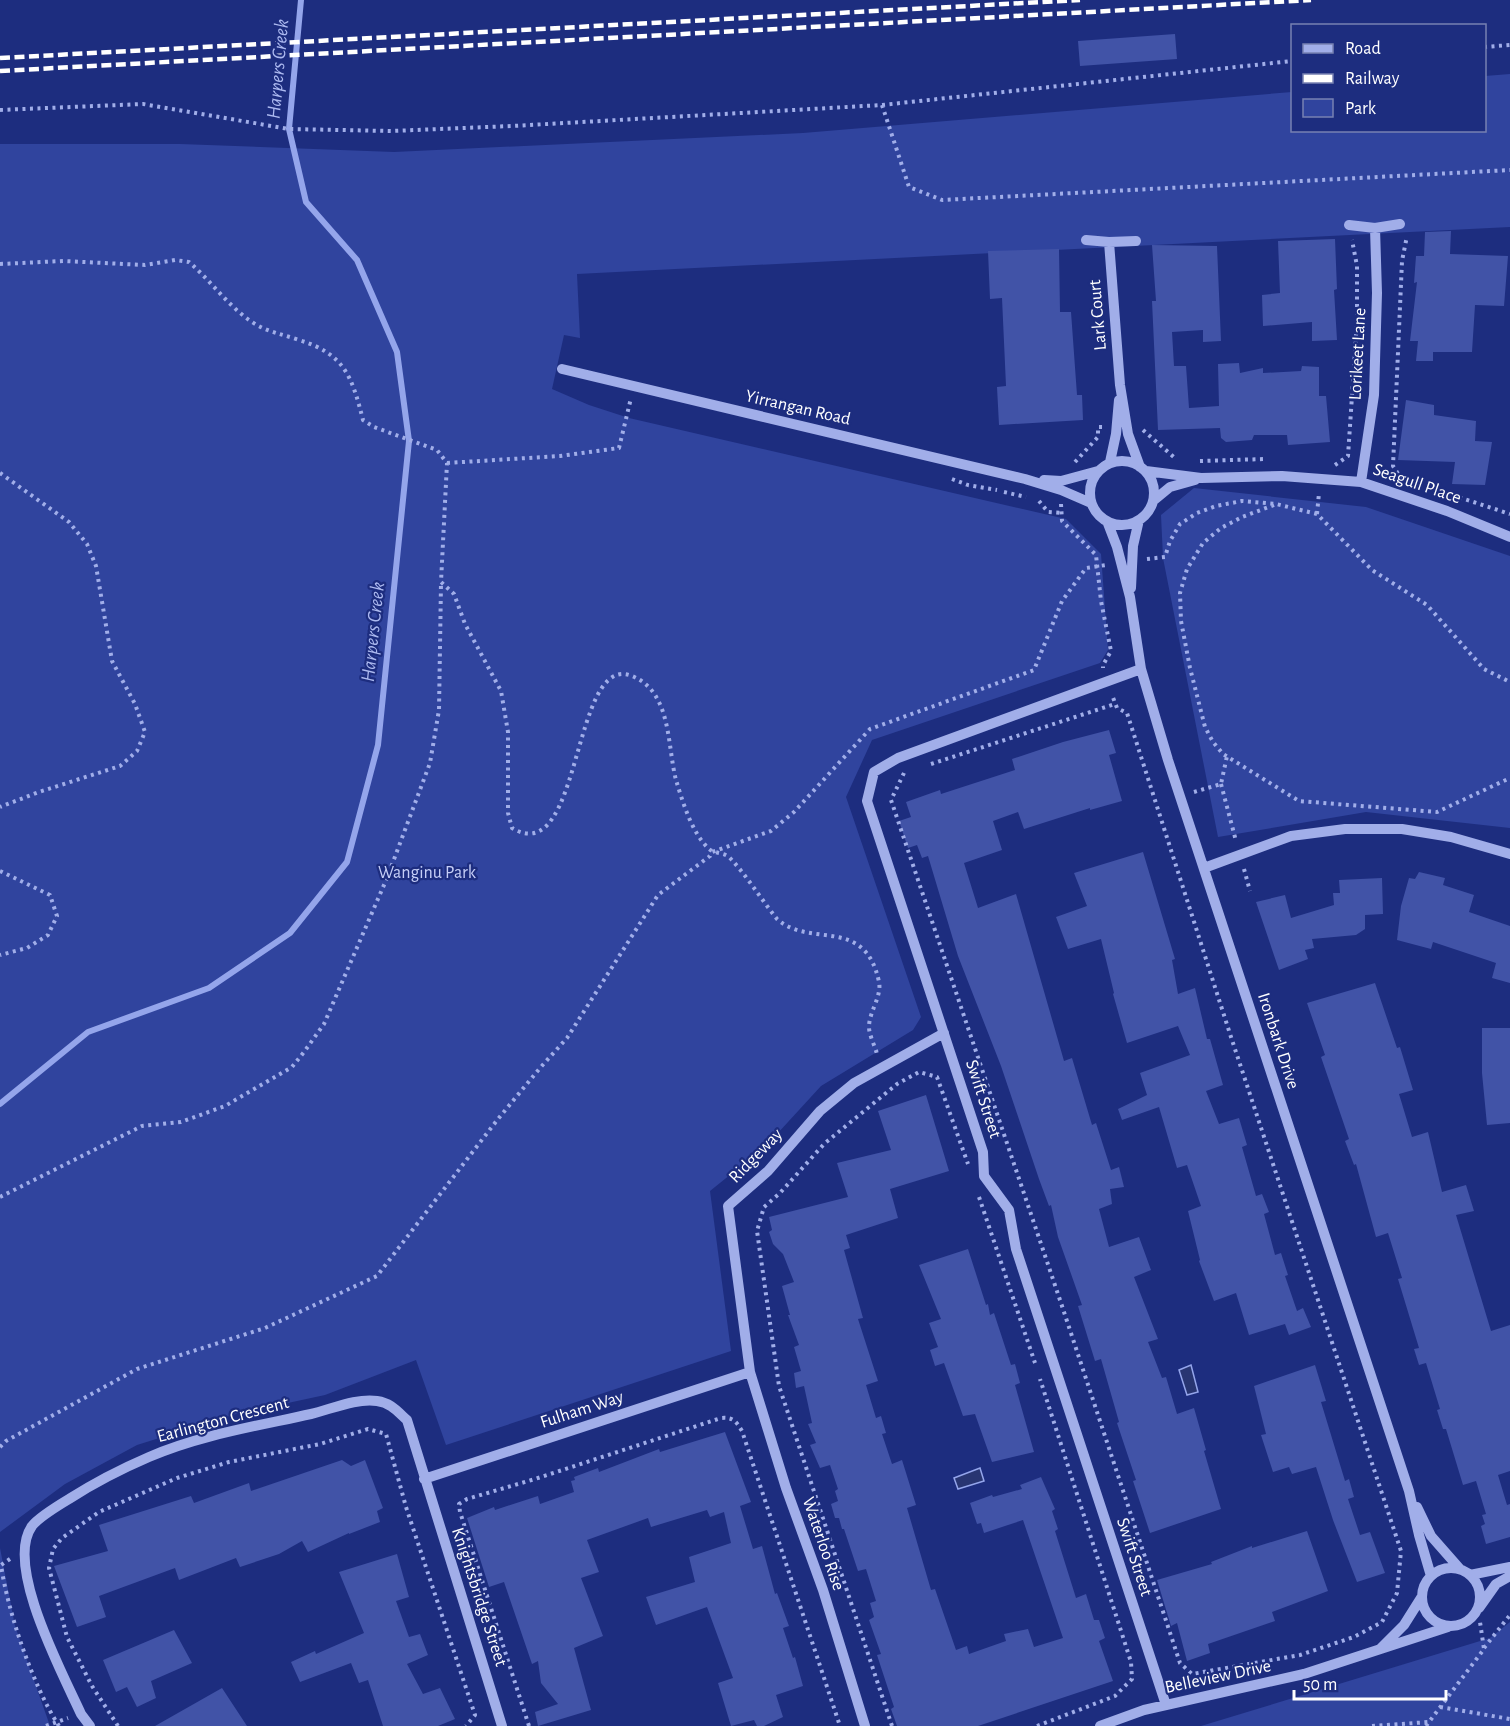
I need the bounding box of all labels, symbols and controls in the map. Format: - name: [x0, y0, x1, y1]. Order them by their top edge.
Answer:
- water label: Harpers Creek: [264, 18, 292, 120]
- legend: [1291, 24, 1486, 132]
- text: Road: [1345, 40, 1381, 58]
- text: Railway: [1345, 70, 1400, 88]
- text: Park: [1345, 100, 1377, 118]
- street label: Lark Court: [1086, 279, 1110, 351]
- street label: Lorikeet Lane: [1347, 307, 1369, 401]
- street label: Yirrangan Road: [744, 387, 852, 429]
- street label: Seagull Place: [1371, 461, 1463, 507]
- water label: Harpers Creek: [358, 581, 388, 683]
- park label: Wanginu Park: [378, 864, 477, 882]
- street label: Ironbark Drive: [1254, 991, 1302, 1091]
- street label: Swift Street: [962, 1058, 1004, 1141]
- street label: Ridgeway: [726, 1125, 786, 1187]
- street label: Fulham Way: [538, 1388, 626, 1432]
- street label: Earlington Crescent: [155, 1394, 291, 1446]
- street label: Waterloo Rise: [799, 1495, 847, 1593]
- street label: Swift Street: [1113, 1516, 1155, 1599]
- street label: Knightsbridge Street: [448, 1525, 510, 1669]
- street label: Belleview Drive: [1163, 1657, 1273, 1697]
- scale bar: [1294, 1663, 1446, 1701]
- text: 50 m: [1303, 1676, 1337, 1694]

